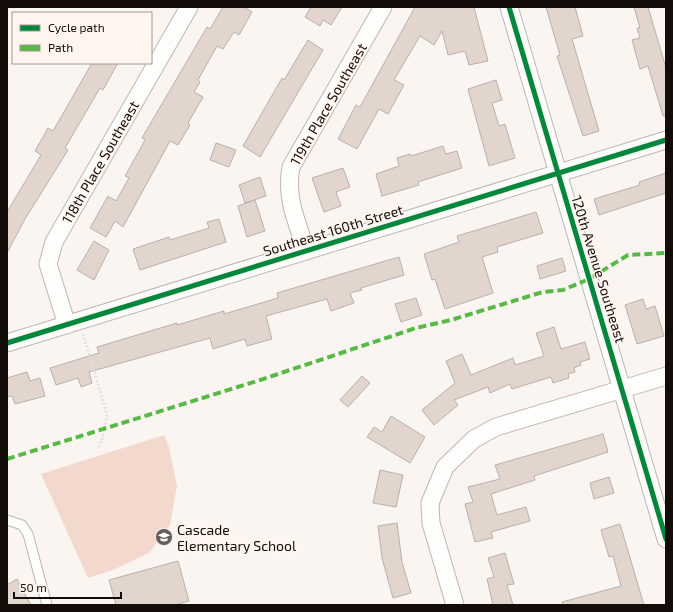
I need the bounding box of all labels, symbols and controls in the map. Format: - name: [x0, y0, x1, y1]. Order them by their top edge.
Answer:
- legend: [12, 12, 152, 64]
- text: Cycle path: [48, 20, 105, 34]
- text: Path: [48, 40, 73, 54]
- street label: 119th Place Southeast: [286, 40, 370, 168]
- street label: 118th Place Southeast: [58, 98, 142, 226]
- street label: 120th Avenue Southeast: [568, 193, 630, 345]
- street label: Southeast 160th Street: [261, 201, 405, 259]
- place label: Cascade Elementary School: [177, 521, 297, 554]
- school or university icon: Cascade Elementary School: [154, 527, 174, 547]
- scale bar: [14, 574, 121, 600]
- text: 50 m: [20, 580, 47, 594]

